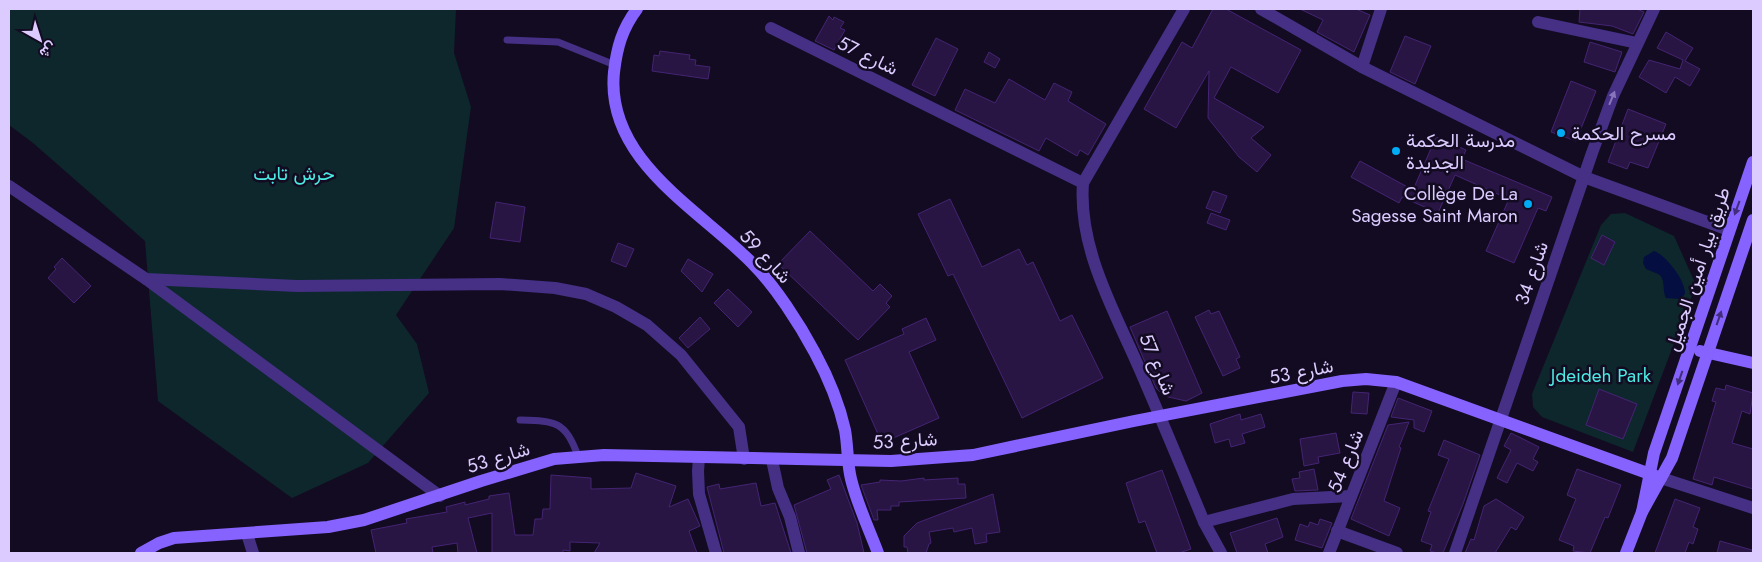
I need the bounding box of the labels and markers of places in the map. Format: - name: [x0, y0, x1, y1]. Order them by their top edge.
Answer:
- place label: مسرح الحكمة: [1571, 120, 1676, 147]
- place label: مدرسة الحكمة الجديدة: [1406, 127, 1515, 176]
- marker: مسرح الحكمة: [1555, 127, 1567, 139]
- marker: مدرسة الحكمة الجديدة: [1390, 145, 1402, 157]
- place label: Collège De La Sagesse Saint Maron: [1351, 180, 1518, 229]
- marker: Collège De La Sagesse Saint Maron: [1522, 198, 1534, 210]

